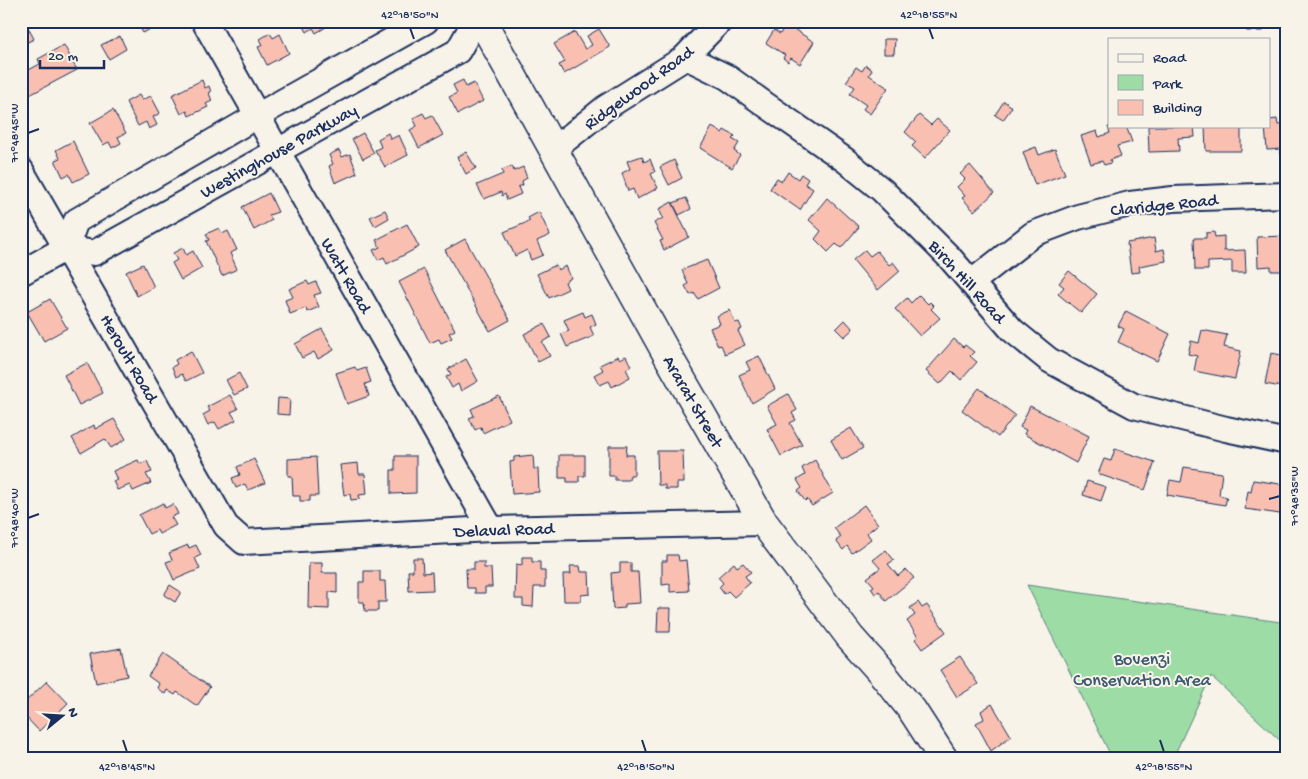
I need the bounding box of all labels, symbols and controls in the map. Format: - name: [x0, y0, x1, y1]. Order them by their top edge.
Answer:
- text: 42°18'50"N: [381, 9, 439, 23]
- text: 42°18'55"N: [901, 9, 958, 23]
- scale bar: [40, 38, 104, 70]
- legend: [1108, 38, 1270, 128]
- street label: Ridgewood Road: [581, 41, 699, 136]
- text: 20 m: [48, 48, 78, 66]
- text: Road: [1153, 50, 1187, 68]
- text: Park: [1152, 76, 1183, 94]
- street label: Westinghouse Parkway: [197, 100, 361, 204]
- text: Building: [1152, 100, 1202, 118]
- text: 71°48'45"W: [9, 104, 23, 163]
- street label: Claridge Road: [1110, 190, 1220, 223]
- street label: Watt Road: [315, 235, 376, 319]
- street label: Birch Hill Road: [922, 236, 1010, 330]
- street label: Heroult Road: [94, 311, 162, 408]
- street label: Ararat Street: [657, 352, 727, 454]
- text: 71°48'35"W: [1289, 466, 1303, 527]
- text: 71°48'40"W: [9, 488, 23, 549]
- street label: Delaval Road: [453, 519, 556, 544]
- park label: Bovenzi Conservation Area: [1073, 650, 1212, 692]
- north arrow: [38, 692, 88, 742]
- text: N: [62, 706, 81, 720]
- text: 42°18'45"N: [99, 761, 155, 775]
- text: 42°18'50"N: [617, 761, 675, 775]
- text: 42°18'55"N: [1136, 761, 1193, 775]

